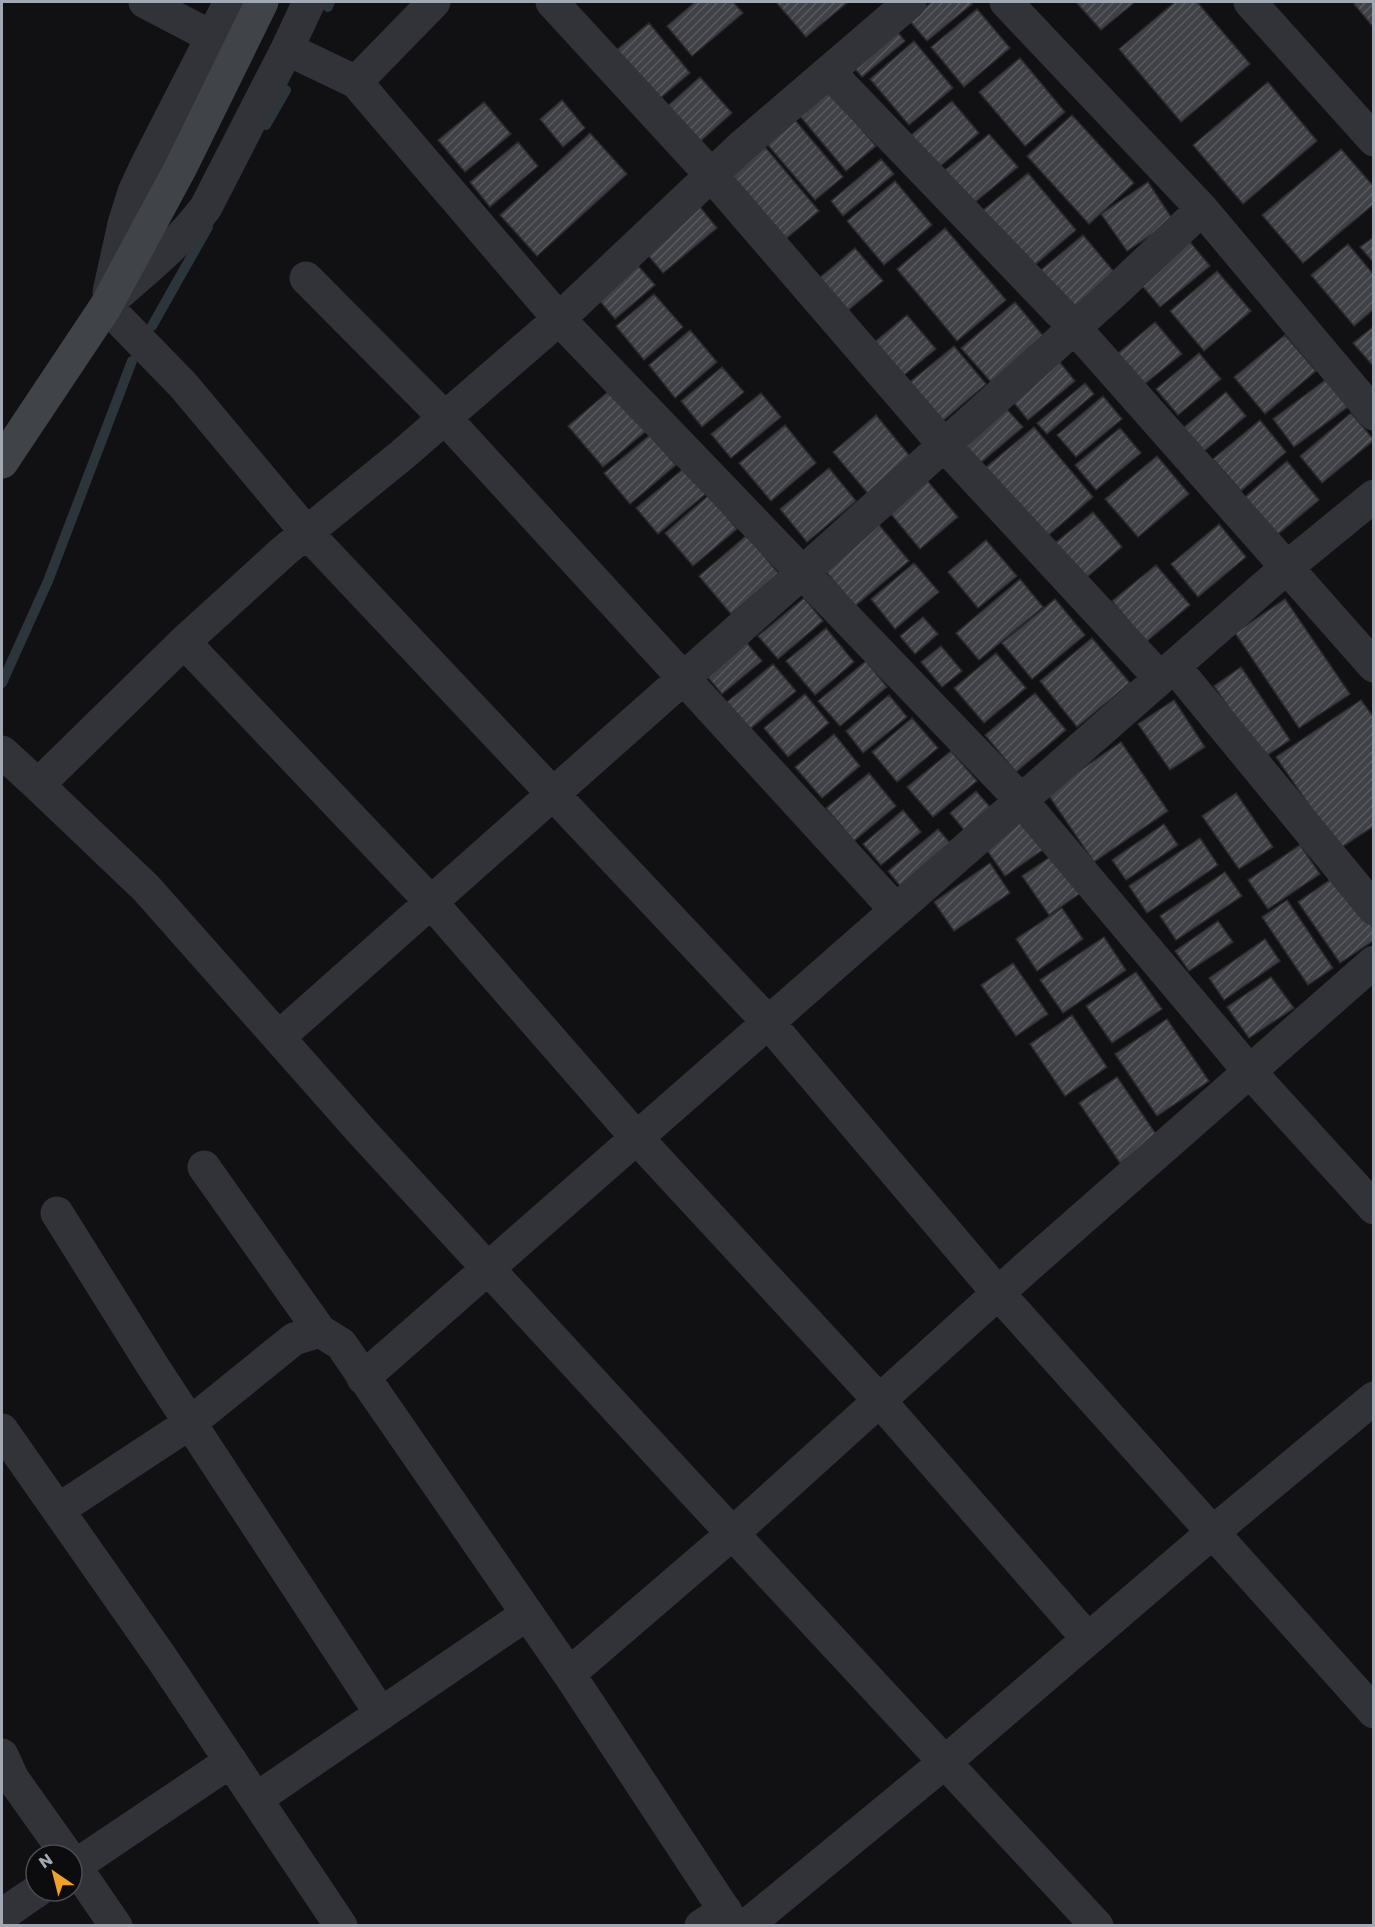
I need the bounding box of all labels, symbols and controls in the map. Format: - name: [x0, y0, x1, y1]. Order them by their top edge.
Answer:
- north arrow: [24, 1843, 84, 1903]
- text: N: [34, 1848, 57, 1874]

